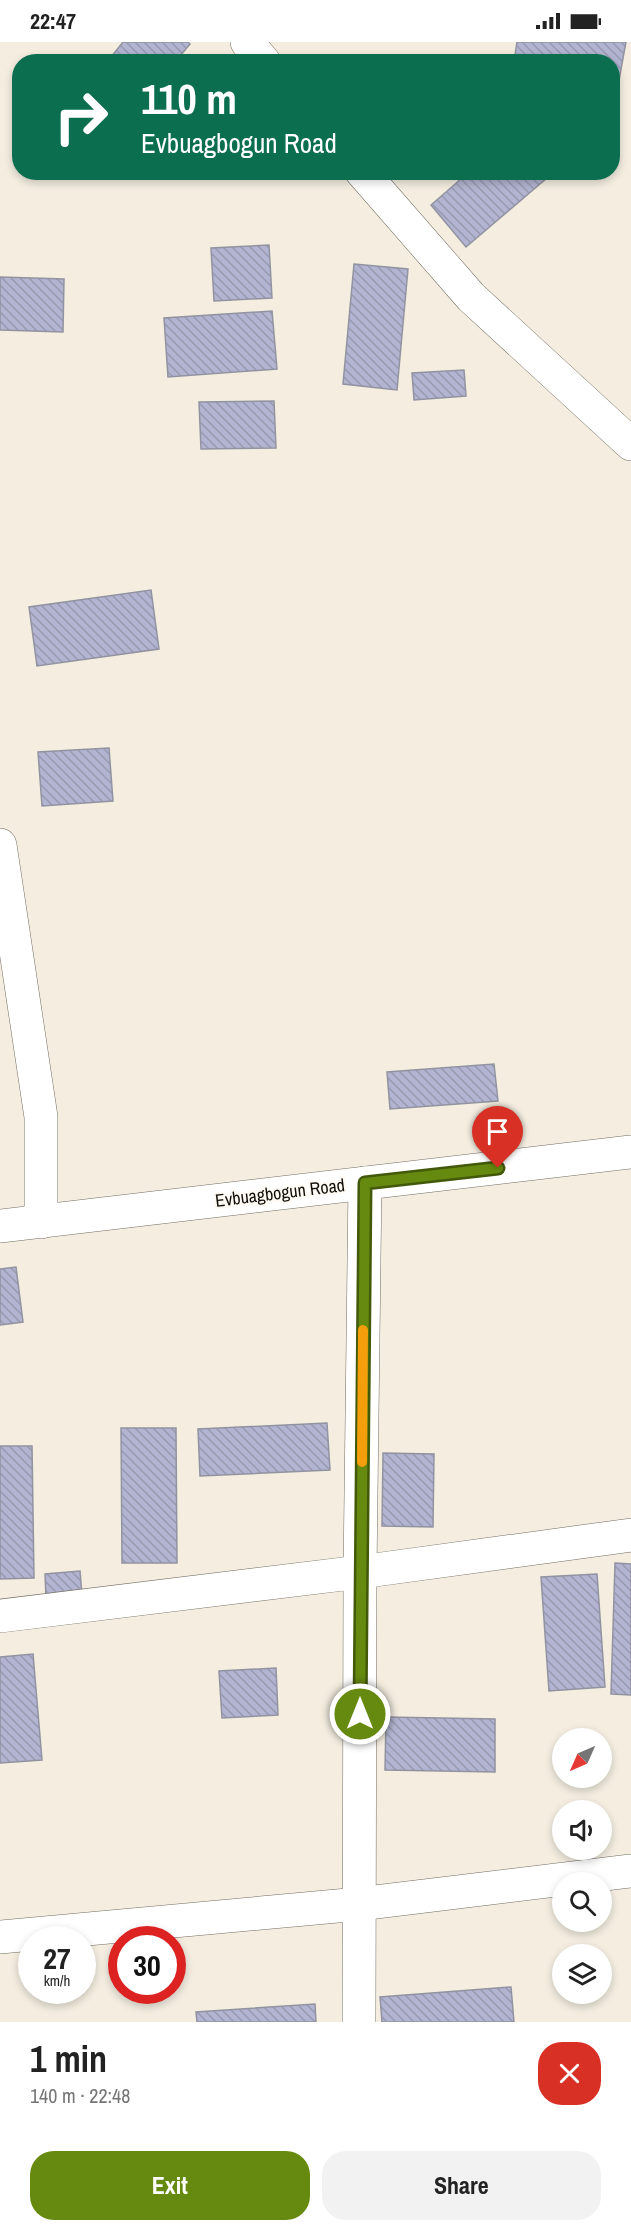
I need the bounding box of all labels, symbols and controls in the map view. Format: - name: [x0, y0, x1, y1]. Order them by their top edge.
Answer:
- text: 22:47: [30, 6, 76, 36]
- text: 110 m: [141, 71, 237, 127]
- icon: right: [42, 78, 120, 156]
- text: Evbuagbogun Road: [141, 125, 337, 161]
- pin: [472, 1106, 523, 1168]
- icon: arrive: [481, 1115, 514, 1148]
- street label: Evbuagbogun Road: [214, 1172, 346, 1213]
- position arrow: [328, 1682, 392, 1746]
- north arrow: [552, 1728, 612, 1788]
- map controls: [552, 1728, 612, 2004]
- button: sound: [552, 1800, 612, 1860]
- button: search: [552, 1872, 612, 1932]
- speed limit sign: 30: [108, 1926, 186, 2004]
- text: 27: [43, 1938, 71, 1978]
- button: layers: [552, 1944, 612, 2004]
- text: km/h: [44, 1970, 70, 1991]
- text: 1 min: [30, 2035, 107, 2083]
- button: close: [538, 2042, 601, 2105]
- text: 140 m · 22:48: [30, 2082, 130, 2109]
- button: Exit: [30, 2151, 310, 2220]
- button: Share: [322, 2151, 601, 2220]

